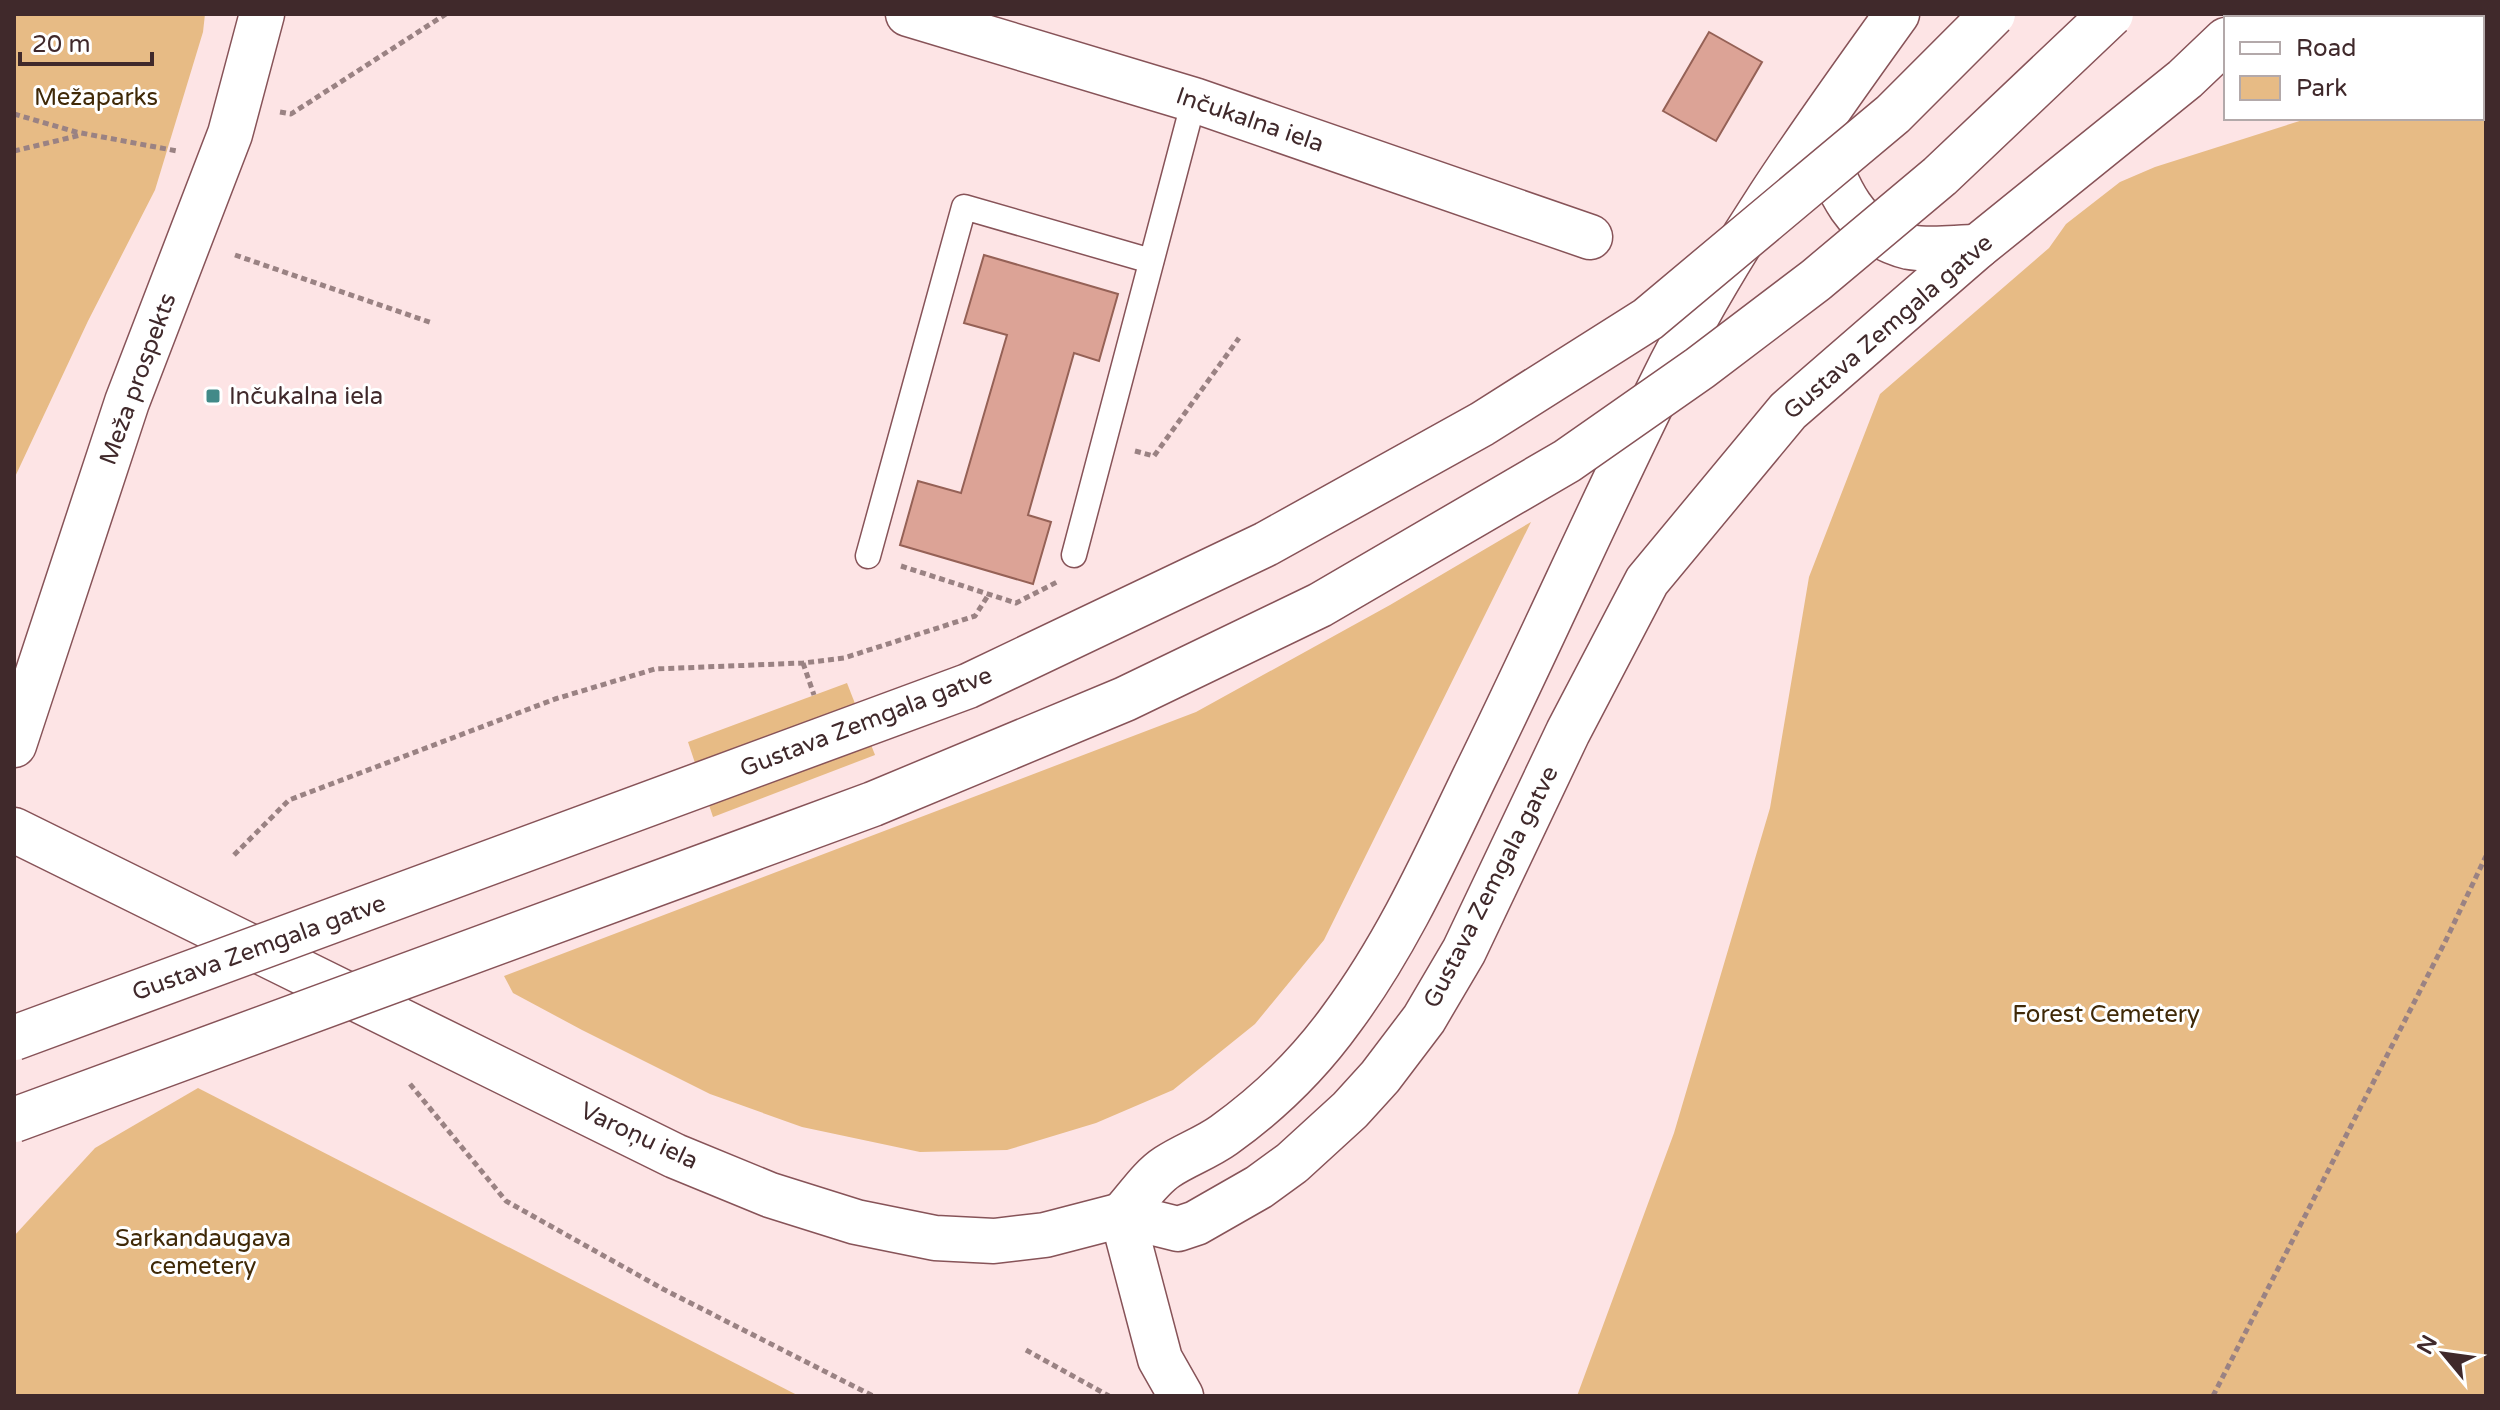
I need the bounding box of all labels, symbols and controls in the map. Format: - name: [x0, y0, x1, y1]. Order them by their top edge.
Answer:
- scale bar: [20, 16, 152, 66]
- legend: [2224, 16, 2484, 120]
- text: 20 m: [32, 30, 90, 59]
- text: Road: [2296, 34, 2356, 63]
- text: Park: [2296, 74, 2347, 103]
- street label: Inčukalna iela: [1172, 81, 1328, 159]
- park label: Mežaparks: [34, 83, 158, 112]
- street label: Gustava Zemgala gatve: [1777, 228, 1999, 426]
- street label: Meža prospekts: [93, 289, 183, 469]
- place label: Inčukalna iela: [229, 382, 383, 411]
- marker: Inčukalna iela: [204, 387, 222, 405]
- street label: Gustava Zemgala gatve: [736, 660, 996, 784]
- street label: Gustava Zemgala gatve: [1417, 761, 1565, 1013]
- street label: Gustava Zemgala gatve: [128, 889, 390, 1007]
- park label: Forest Cemetery: [2012, 1000, 2200, 1029]
- street label: Varoņu iela: [575, 1096, 703, 1176]
- park label: Sarkandaugava cemetery: [115, 1224, 291, 1281]
- north arrow: [2404, 1314, 2484, 1394]
- text: N: [2412, 1331, 2443, 1359]

